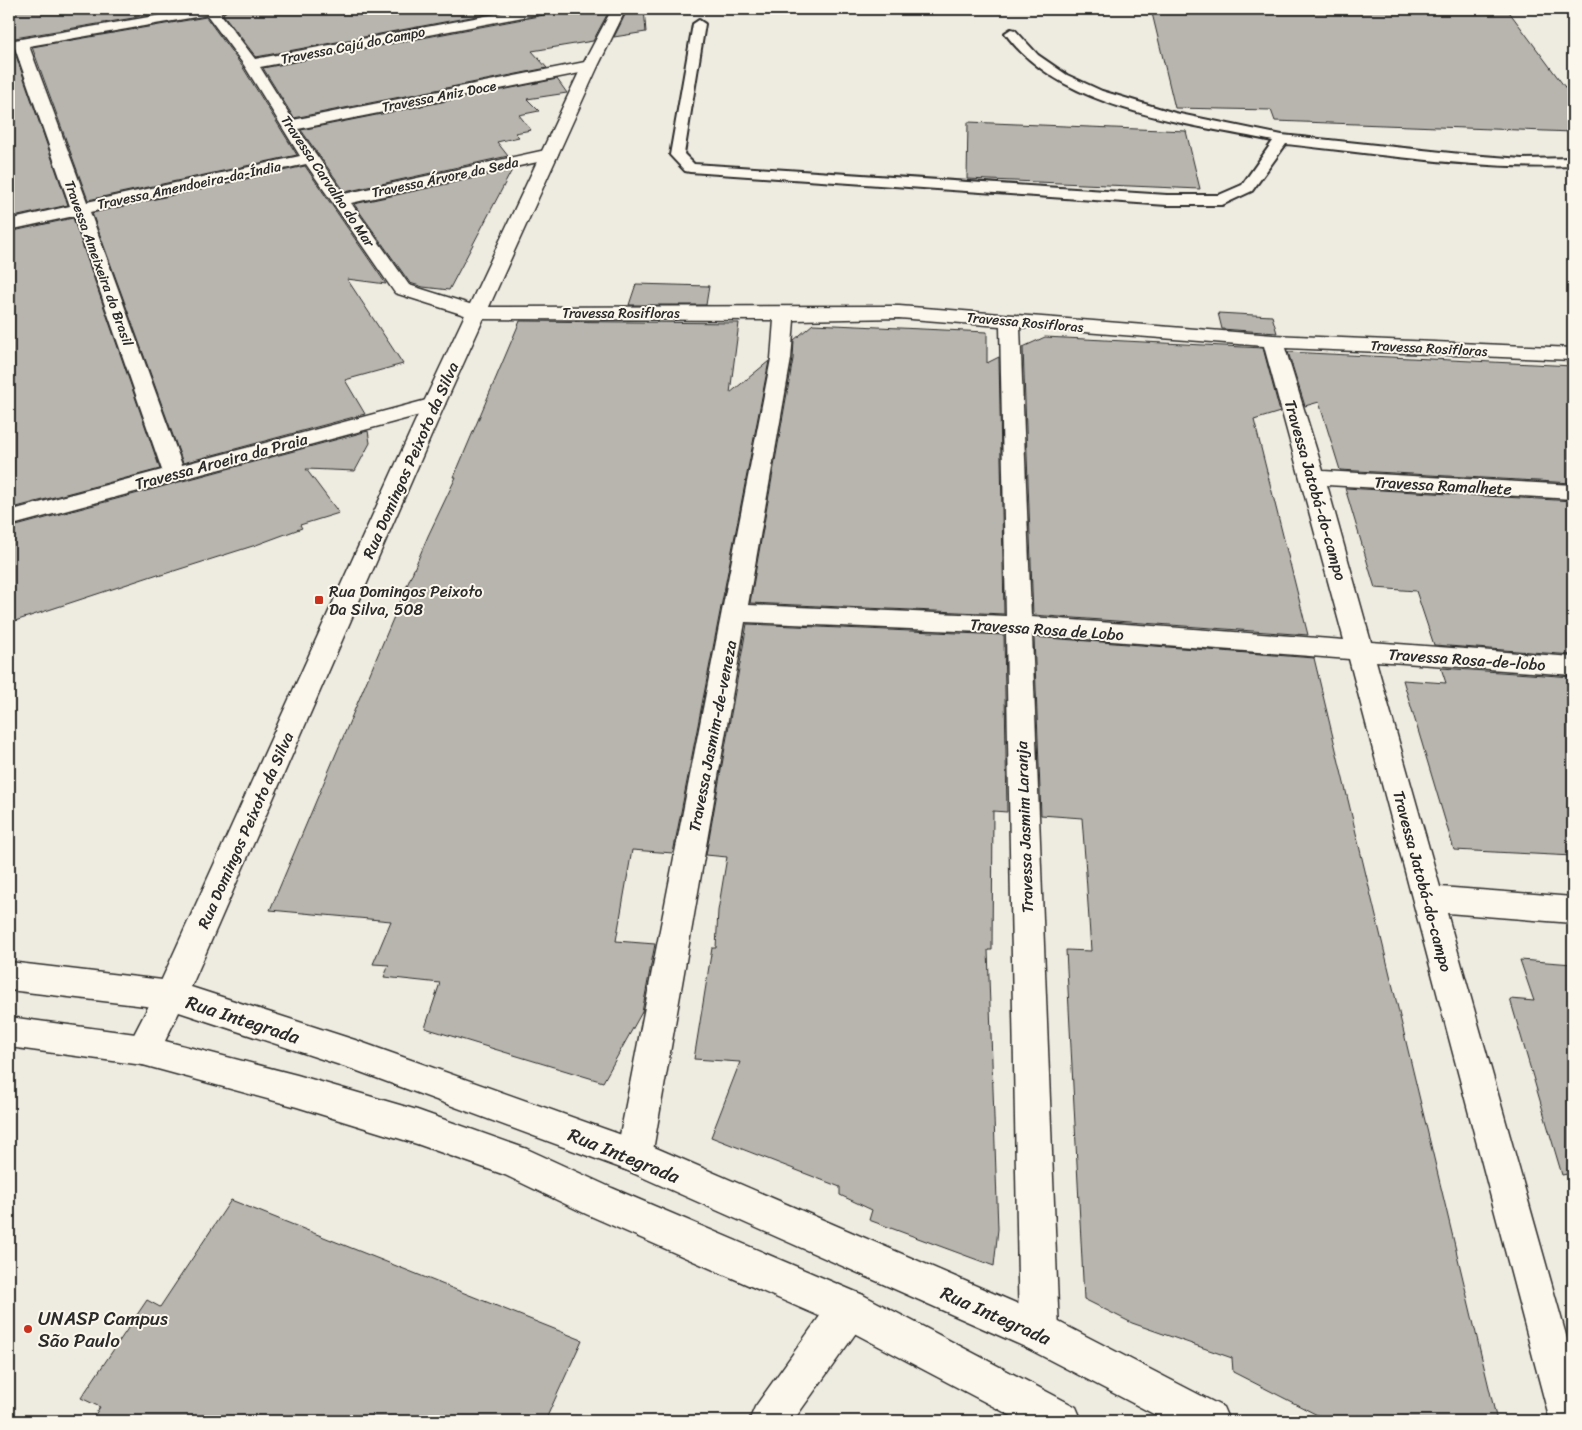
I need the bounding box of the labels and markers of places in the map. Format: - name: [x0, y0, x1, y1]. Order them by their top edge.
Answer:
- place label: Rua Domingos Peixoto Da Silva, 508: [329, 577, 483, 624]
- marker: Rua Domingos Peixoto Da Silva, 508: [313, 594, 325, 606]
- place label: UNASP Campus São Paulo: [38, 1302, 168, 1357]
- marker: UNASP Campus São Paulo: [22, 1323, 34, 1335]

